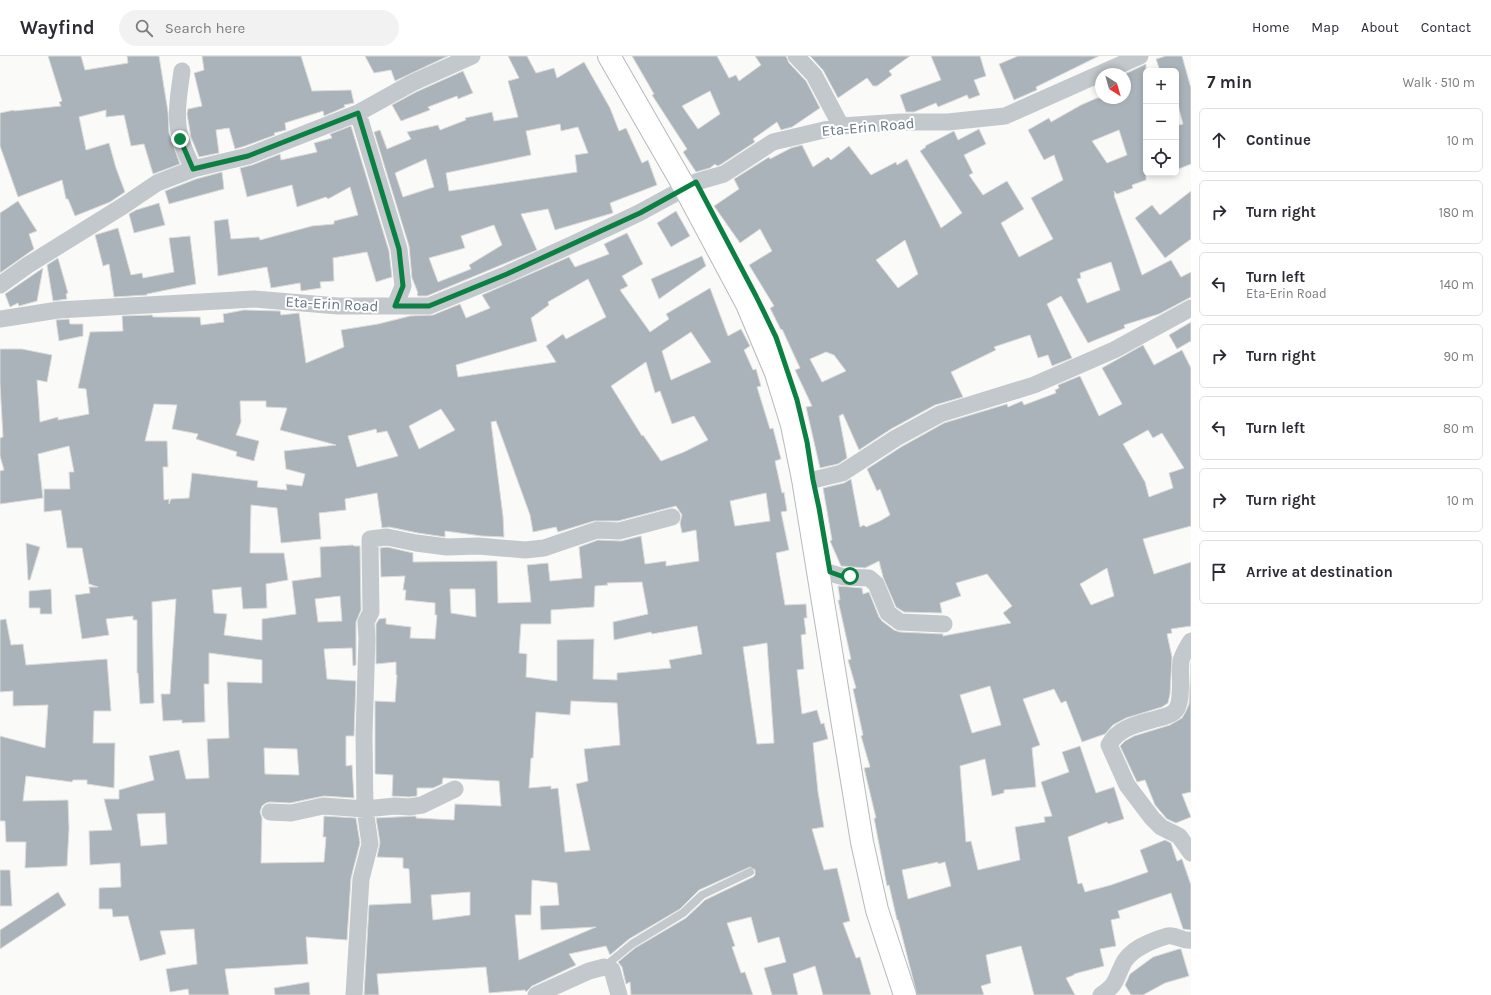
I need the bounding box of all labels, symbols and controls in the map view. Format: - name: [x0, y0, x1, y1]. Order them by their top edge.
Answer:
- search box: [119, 10, 399, 46]
- text: Wayfind: [20, 17, 95, 39]
- icon: search: [133, 17, 155, 39]
- text: Search here: [165, 19, 245, 37]
- text: Home: [1252, 19, 1289, 36]
- text: Map: [1311, 19, 1339, 36]
- text: About: [1361, 19, 1399, 36]
- text: Contact: [1421, 19, 1471, 36]
- north arrow: [1095, 68, 1131, 104]
- map controls: [1143, 68, 1179, 176]
- button: +: [1143, 68, 1179, 104]
- text: 7 min: [1207, 72, 1252, 92]
- text: Walk · 510 m: [1403, 75, 1475, 90]
- button: −: [1143, 104, 1179, 140]
- street label: Eta-Erin Road: [821, 114, 915, 140]
- icon: ahead: [1208, 129, 1230, 151]
- route end: [171, 130, 189, 148]
- text: Continue: [1246, 131, 1311, 149]
- text: 10 m: [1447, 133, 1474, 148]
- button: locate: [1143, 140, 1179, 176]
- icon: right: [1208, 201, 1230, 223]
- text: Turn right: [1246, 203, 1316, 221]
- text: 180 m: [1439, 205, 1474, 220]
- text: Turn left: [1246, 268, 1305, 286]
- icon: left: [1208, 273, 1230, 295]
- text: 140 m: [1439, 277, 1474, 292]
- text: Eta-Erin Road: [1246, 286, 1327, 301]
- street label: Eta-Erin Road: [285, 293, 379, 315]
- icon: right: [1208, 345, 1230, 367]
- text: Turn right: [1246, 347, 1316, 365]
- text: 90 m: [1443, 349, 1474, 364]
- icon: left: [1208, 417, 1230, 439]
- text: Turn left: [1246, 419, 1305, 437]
- text: 80 m: [1443, 421, 1474, 436]
- icon: right: [1208, 489, 1230, 511]
- text: Turn right: [1246, 491, 1316, 509]
- text: 10 m: [1447, 493, 1474, 508]
- icon: arrive: [1208, 561, 1230, 583]
- text: Arrive at destination: [1246, 563, 1393, 581]
- route start: [841, 567, 859, 585]

